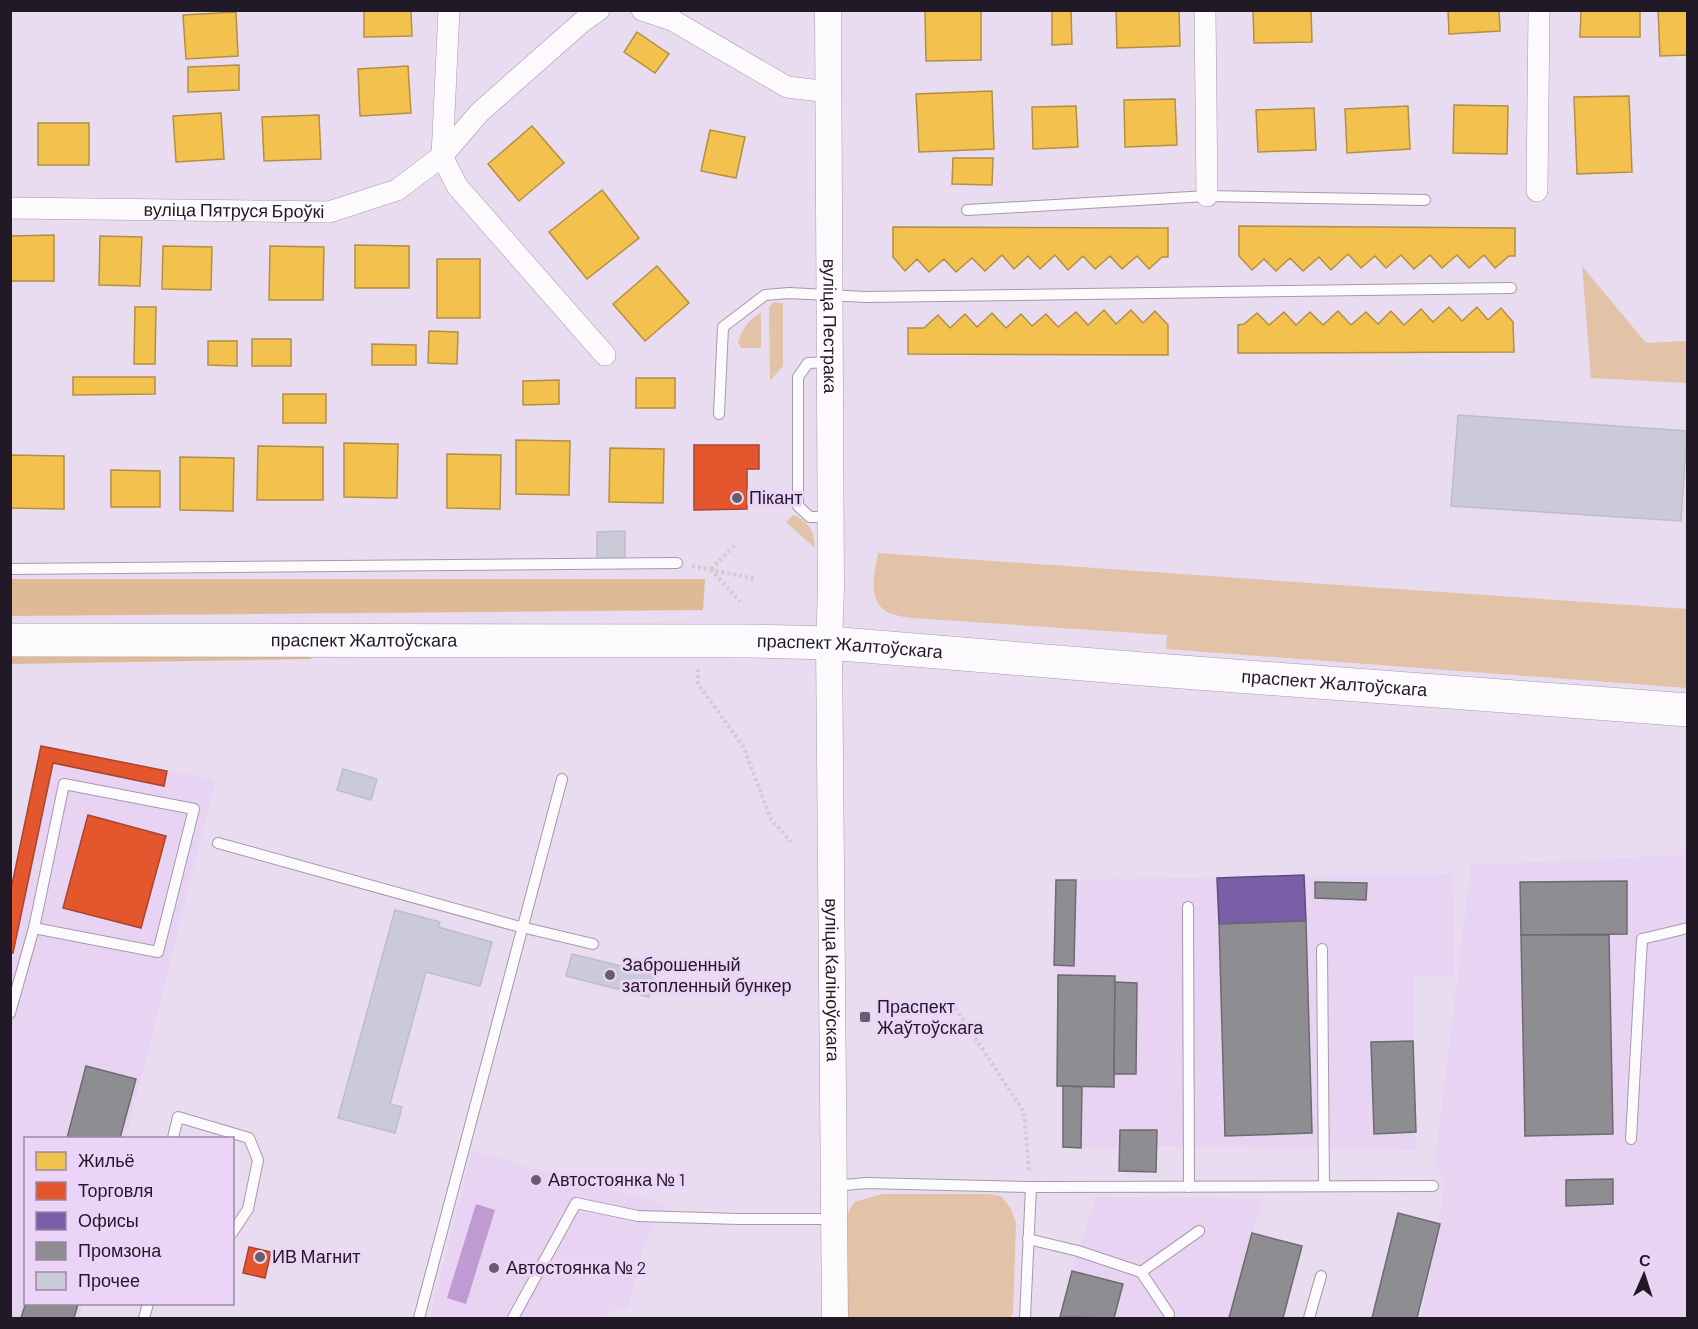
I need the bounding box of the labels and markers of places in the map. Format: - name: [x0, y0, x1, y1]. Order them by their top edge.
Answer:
- place label: Пікант: [749, 486, 802, 508]
- marker: Пікант: [730, 491, 744, 505]
- place label: Заброшенный затопленный бункер: [622, 953, 792, 996]
- marker: Заброшенный затопленный бункер: [603, 968, 617, 982]
- place label: Праспект Жаўтоўскага: [877, 995, 984, 1038]
- marker: Праспект Жаўтоўскага: [858, 1010, 872, 1024]
- place label: Автостоянка № 1: [548, 1168, 685, 1190]
- marker: Автостоянка № 1: [529, 1173, 543, 1187]
- place label: ИВ Магнит: [272, 1245, 361, 1267]
- marker: ИВ Магнит: [253, 1250, 267, 1264]
- place label: Автостоянка № 2: [506, 1256, 646, 1278]
- marker: Автостоянка № 2: [487, 1261, 501, 1275]

